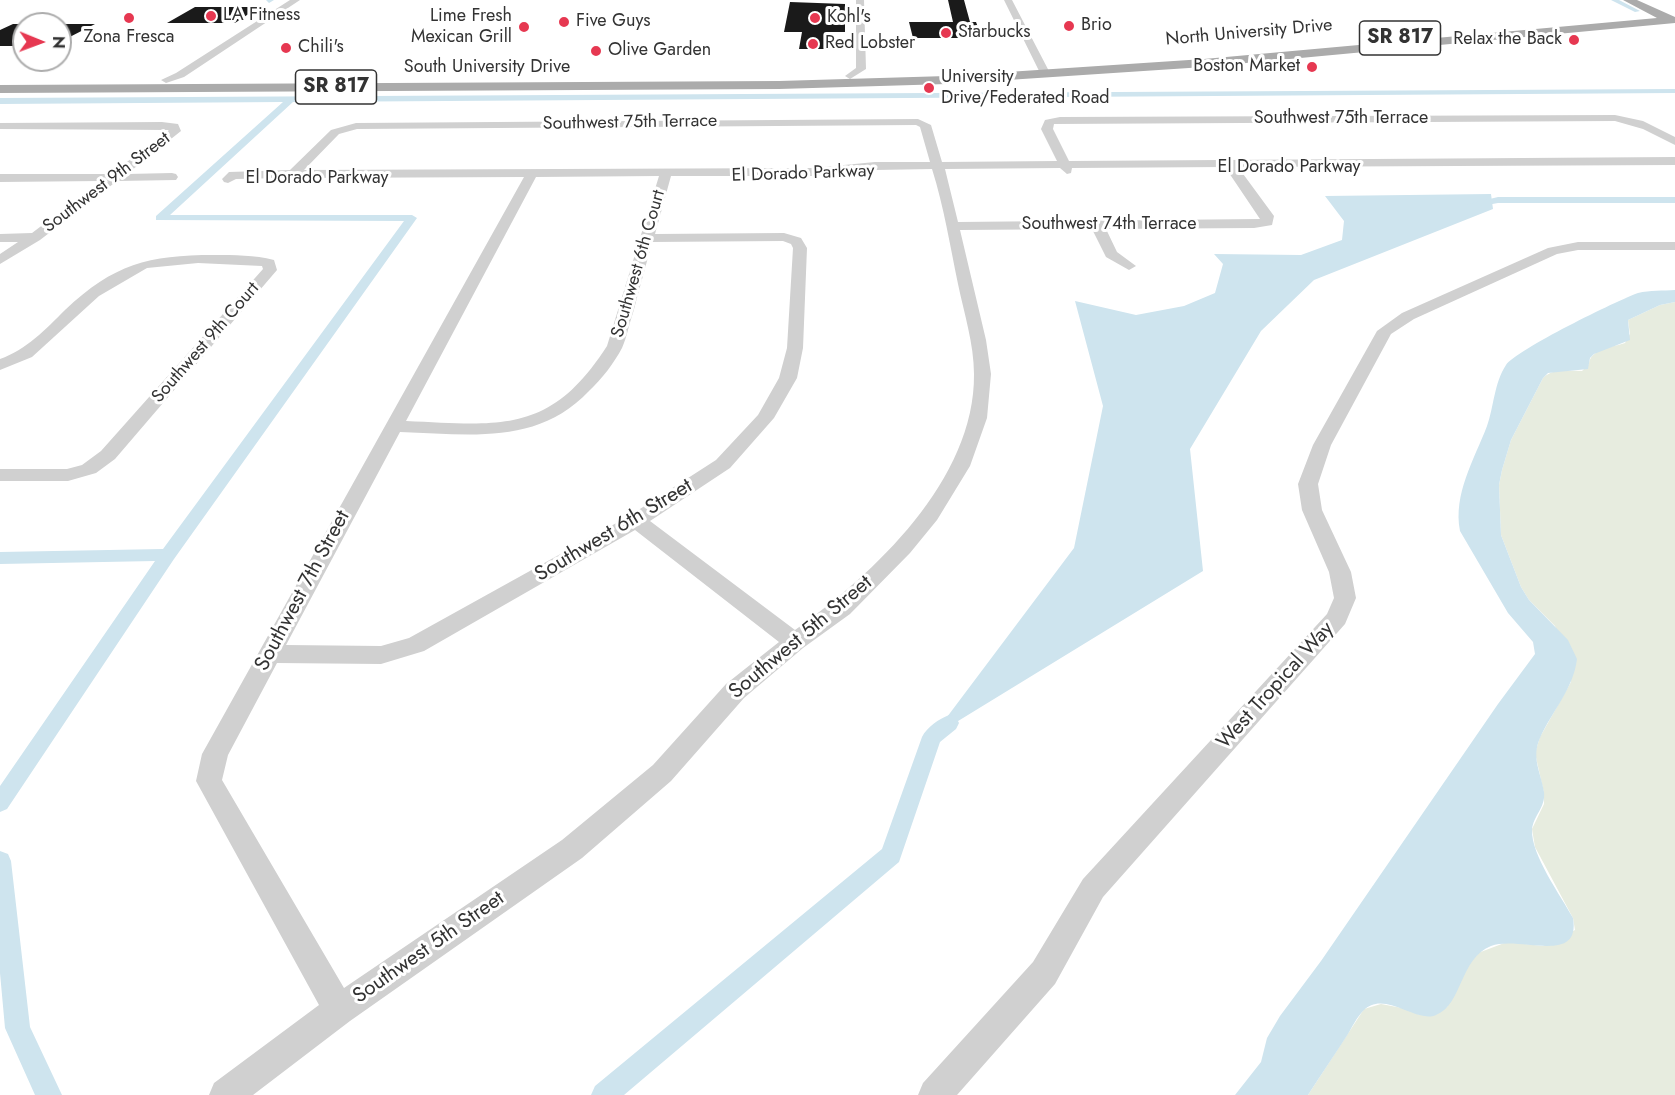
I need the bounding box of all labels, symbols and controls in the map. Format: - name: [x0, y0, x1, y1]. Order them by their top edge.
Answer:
- place label: LA Fitness: [223, 5, 300, 27]
- place label: Lime Fresh Mexican Grill: [411, 6, 512, 48]
- place label: Kohl's: [827, 7, 871, 29]
- marker: LA Fitness: [204, 9, 218, 23]
- marker: Zona Fresca: [122, 11, 136, 25]
- place label: Five Guys: [576, 11, 651, 33]
- marker: Kohl's: [808, 11, 822, 25]
- north arrow: [12, 12, 72, 72]
- marker: Five Guys: [557, 15, 571, 29]
- place label: Brio: [1081, 15, 1112, 37]
- street label: North University Drive: [1165, 15, 1333, 51]
- marker: Brio: [1062, 19, 1076, 33]
- marker: Lime Fresh Mexican Grill: [517, 20, 531, 34]
- road number: SR 817: [1360, 21, 1440, 55]
- place label: Starbucks: [958, 22, 1031, 44]
- marker: Starbucks: [939, 26, 953, 40]
- place label: Zona Fresca: [84, 27, 174, 49]
- place label: Relax the Back: [1453, 29, 1562, 51]
- place label: Red Lobster: [825, 33, 915, 55]
- marker: Relax the Back: [1567, 33, 1581, 47]
- text: N: [47, 36, 70, 49]
- place label: Chili's: [298, 37, 344, 59]
- marker: Red Lobster: [806, 37, 820, 51]
- place label: Olive Garden: [608, 40, 711, 62]
- marker: Chili's: [279, 41, 293, 55]
- marker: Olive Garden: [589, 44, 603, 58]
- place label: Boston Market: [1193, 56, 1300, 78]
- street label: South University Drive: [404, 57, 570, 79]
- marker: Boston Market: [1305, 60, 1319, 74]
- place label: University Drive/Federated Road: [941, 67, 1110, 110]
- road number: SR 817: [296, 70, 376, 104]
- marker: University Drive/Federated Road: [922, 81, 936, 95]
- street label: Southwest 75th Terrace: [1254, 108, 1428, 130]
- street label: Southwest 75th Terrace: [543, 111, 717, 135]
- street label: Southwest 9th Street: [39, 128, 175, 238]
- street label: El Dorado Parkway: [1218, 157, 1360, 179]
- street label: El Dorado Parkway: [731, 161, 875, 187]
- street label: El Dorado Parkway: [246, 168, 388, 190]
- street label: Southwest 6th Court: [608, 188, 670, 340]
- street label: Southwest 74th Terrace: [1022, 214, 1196, 236]
- street label: Southwest 9th Court: [148, 278, 264, 408]
- street label: Southwest 6th Street: [531, 474, 697, 588]
- street label: Southwest 7th Street: [250, 506, 356, 676]
- street label: Southwest 5th Street: [724, 571, 878, 705]
- street label: West Tropical Way: [1212, 617, 1340, 755]
- street label: Southwest 5th Street: [349, 886, 509, 1010]

